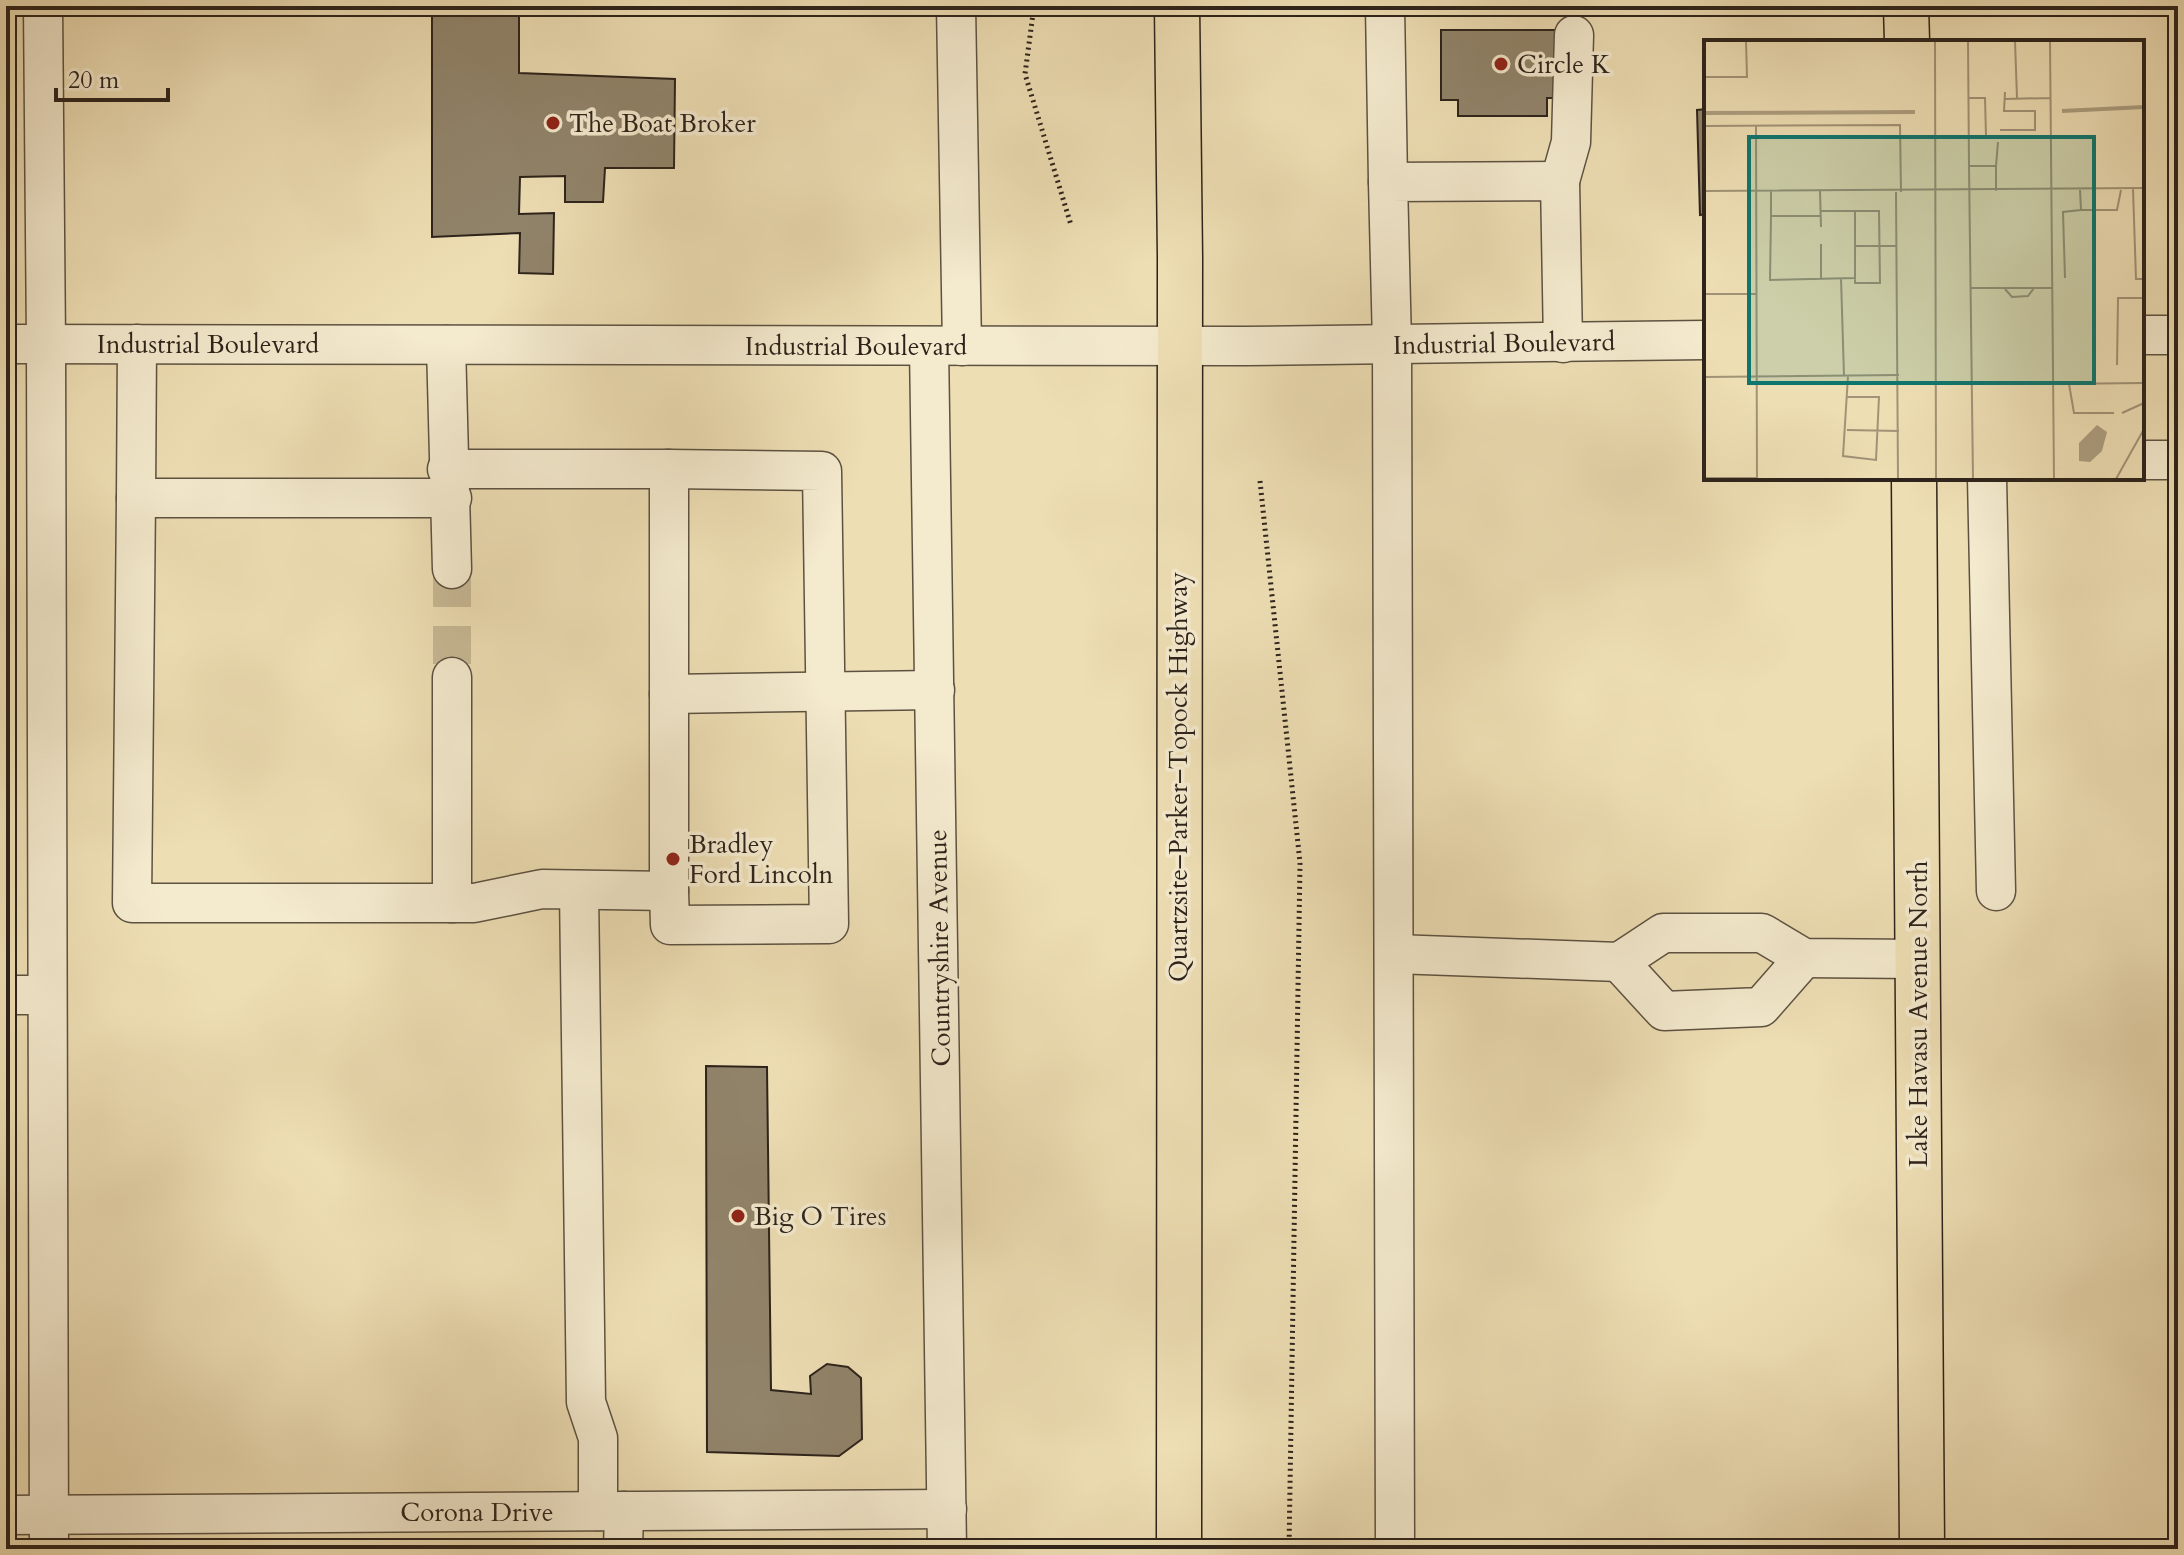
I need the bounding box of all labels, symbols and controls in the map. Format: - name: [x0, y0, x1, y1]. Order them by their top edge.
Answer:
- inset map: [1704, 40, 2144, 480]
- place label: Circle K: [1517, 47, 1611, 82]
- scale bar: [56, 52, 168, 102]
- marker: Circle K: [1492, 55, 1510, 73]
- text: 20 m: [68, 64, 120, 97]
- place label: The Boat Broker: [569, 106, 756, 141]
- marker: The Boat Broker: [544, 114, 562, 132]
- street label: Industrial Boulevard: [1393, 324, 1616, 363]
- street label: Industrial Boulevard: [97, 327, 319, 362]
- street label: Industrial Boulevard: [745, 329, 967, 364]
- street label: Quartzsite–Parker–Topock Highway: [1161, 571, 1196, 982]
- place label: Bradley Ford Lincoln: [689, 827, 834, 892]
- street label: Countryshire Avenue: [920, 829, 959, 1067]
- marker: Bradley Ford Lincoln: [664, 850, 682, 868]
- street label: Lake Havasu Avenue North: [1901, 861, 1936, 1167]
- place label: Big O Tires: [754, 1199, 886, 1234]
- marker: Big O Tires: [729, 1207, 747, 1225]
- street label: Corona Drive: [400, 1495, 554, 1530]

